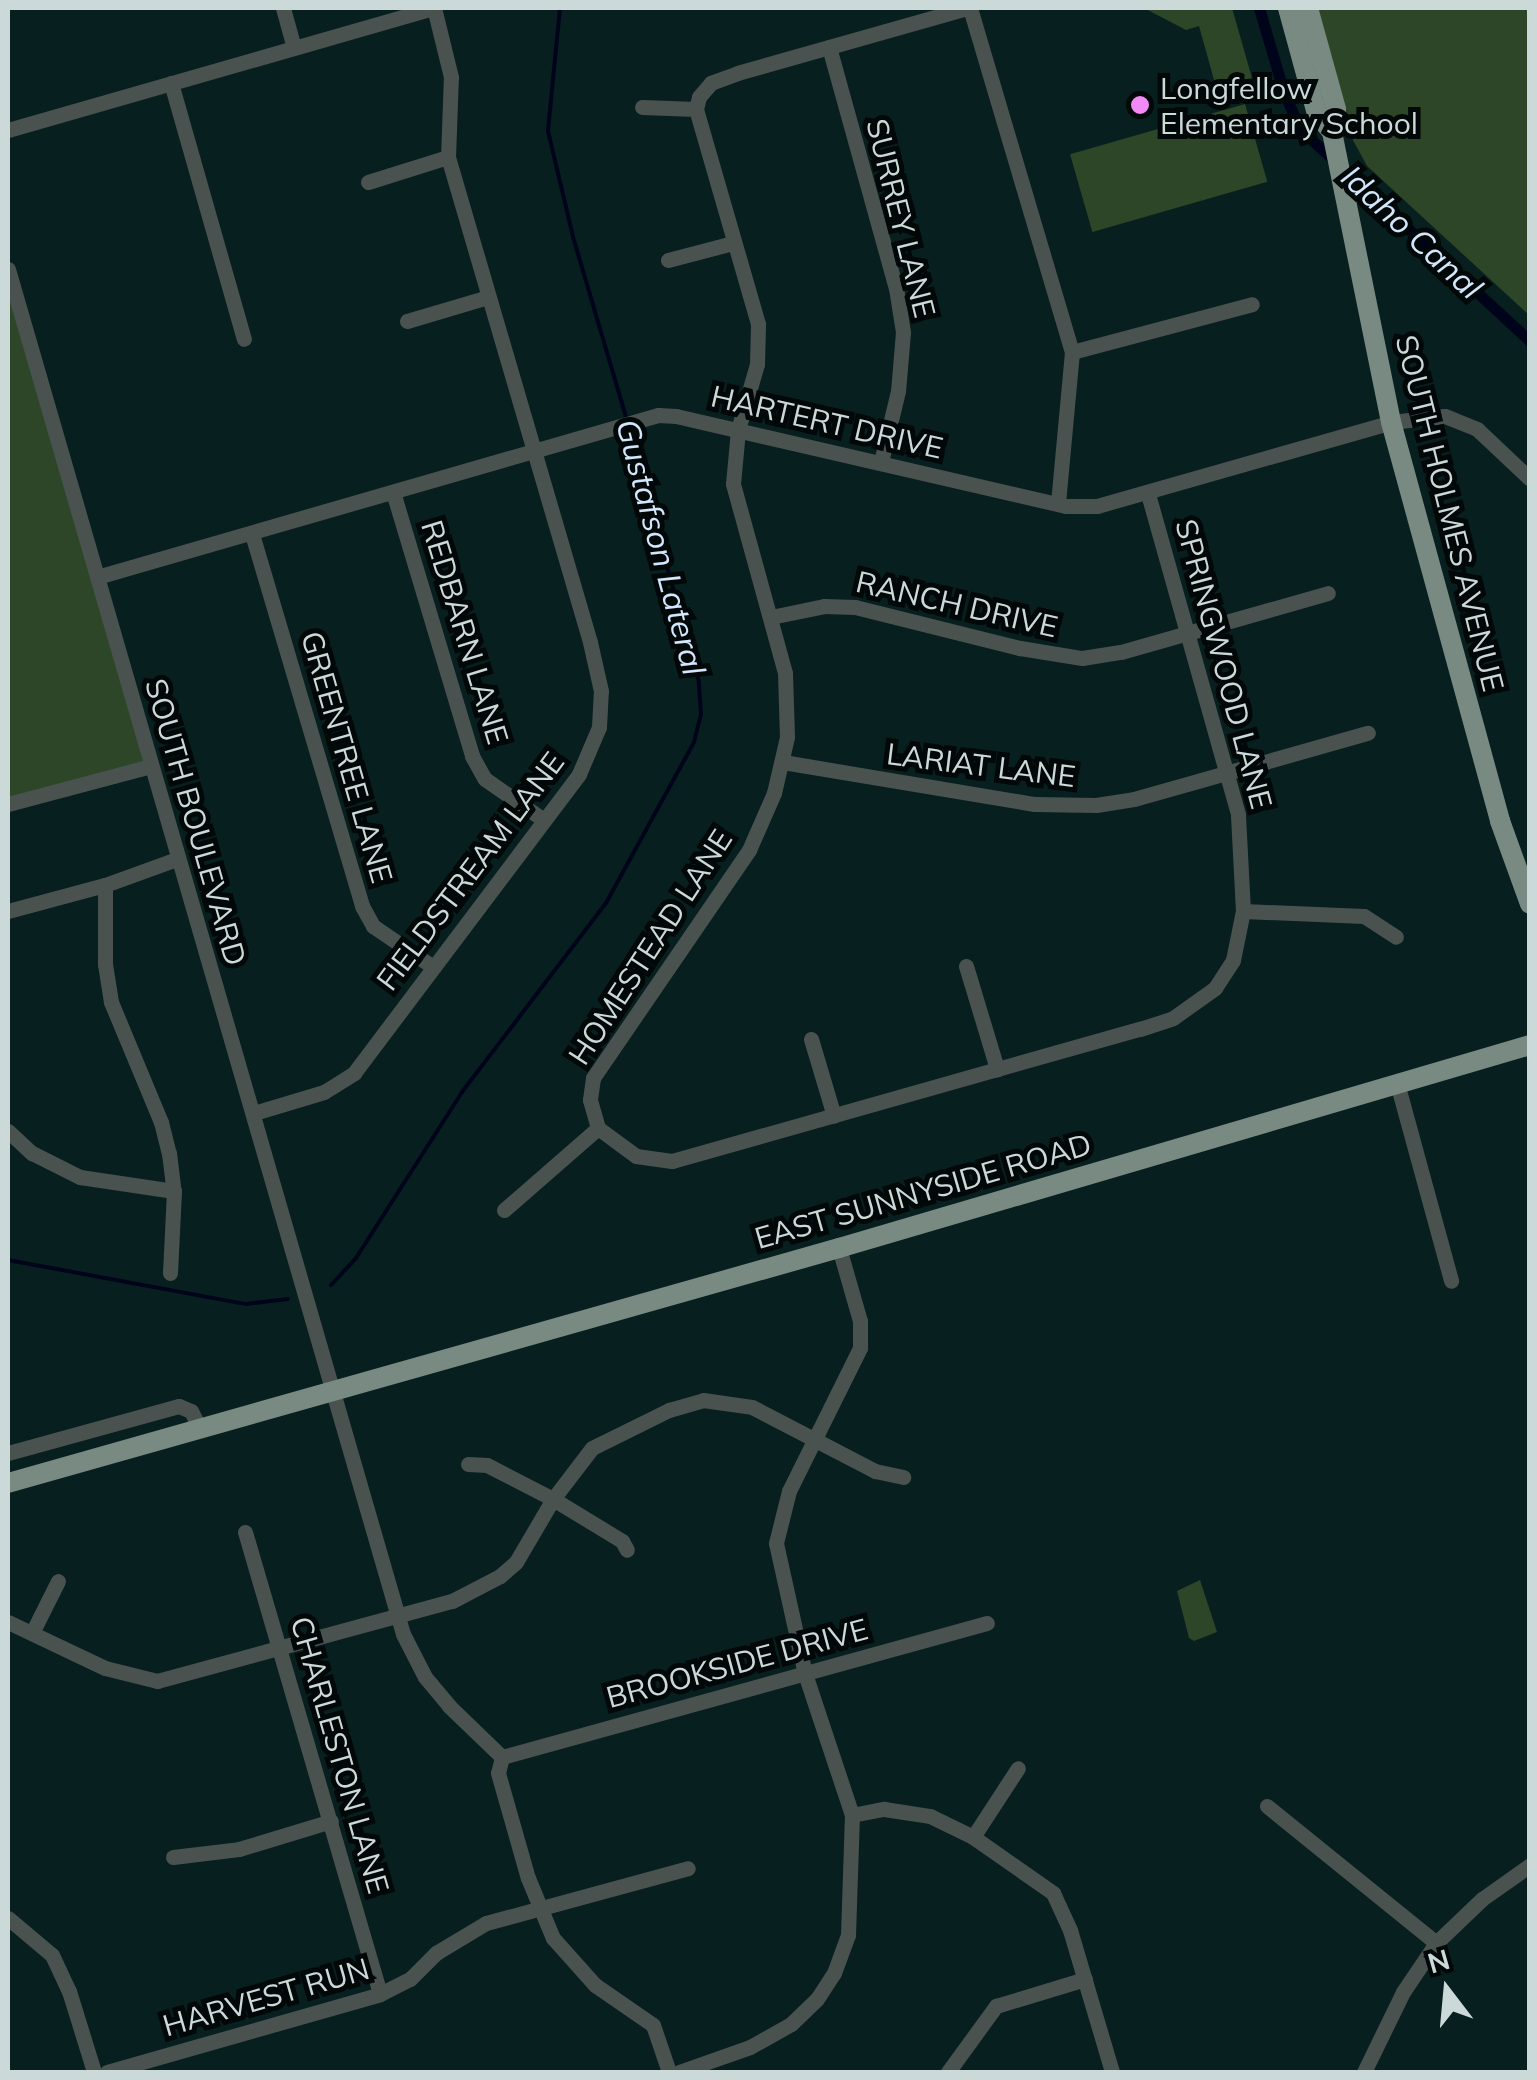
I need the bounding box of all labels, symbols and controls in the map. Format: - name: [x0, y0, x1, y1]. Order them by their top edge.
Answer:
- place label: Longfellow Elementary School: [1160, 70, 1418, 140]
- marker: Longfellow Elementary School: [1129, 94, 1151, 116]
- street label: SURREY LANE: [859, 115, 943, 321]
- water label: Idaho Canal: [1334, 157, 1490, 307]
- street label: SOUTH HOLMES AVENUE: [1388, 331, 1512, 695]
- street label: HARTERT DRIVE: [708, 378, 946, 466]
- water label: Gustafson Lateral: [608, 415, 714, 679]
- street label: SPRINGWOOD LANE: [1168, 515, 1280, 813]
- street label: REDBARN LANE: [414, 516, 516, 748]
- street label: RANCH DRIVE: [853, 563, 1061, 645]
- street label: GREENTREE LANE: [294, 627, 400, 887]
- street label: SOUTH BOULEVARD: [138, 675, 254, 969]
- street label: LARIAT LANE: [885, 736, 1077, 794]
- street label: FIELDSTREAM LANE: [369, 745, 571, 997]
- street label: HOMESTEAD LANE: [561, 823, 739, 1071]
- street label: EAST SUNNYSIDE ROAD: [751, 1126, 1095, 1256]
- street label: BROOKSIDE DRIVE: [602, 1611, 872, 1715]
- street label: CHARLESTON LANE: [283, 1612, 397, 1898]
- north arrow: [1397, 1940, 1497, 2040]
- text: N: [1424, 1941, 1454, 1980]
- street label: HARVEST RUN: [159, 1950, 373, 2044]

